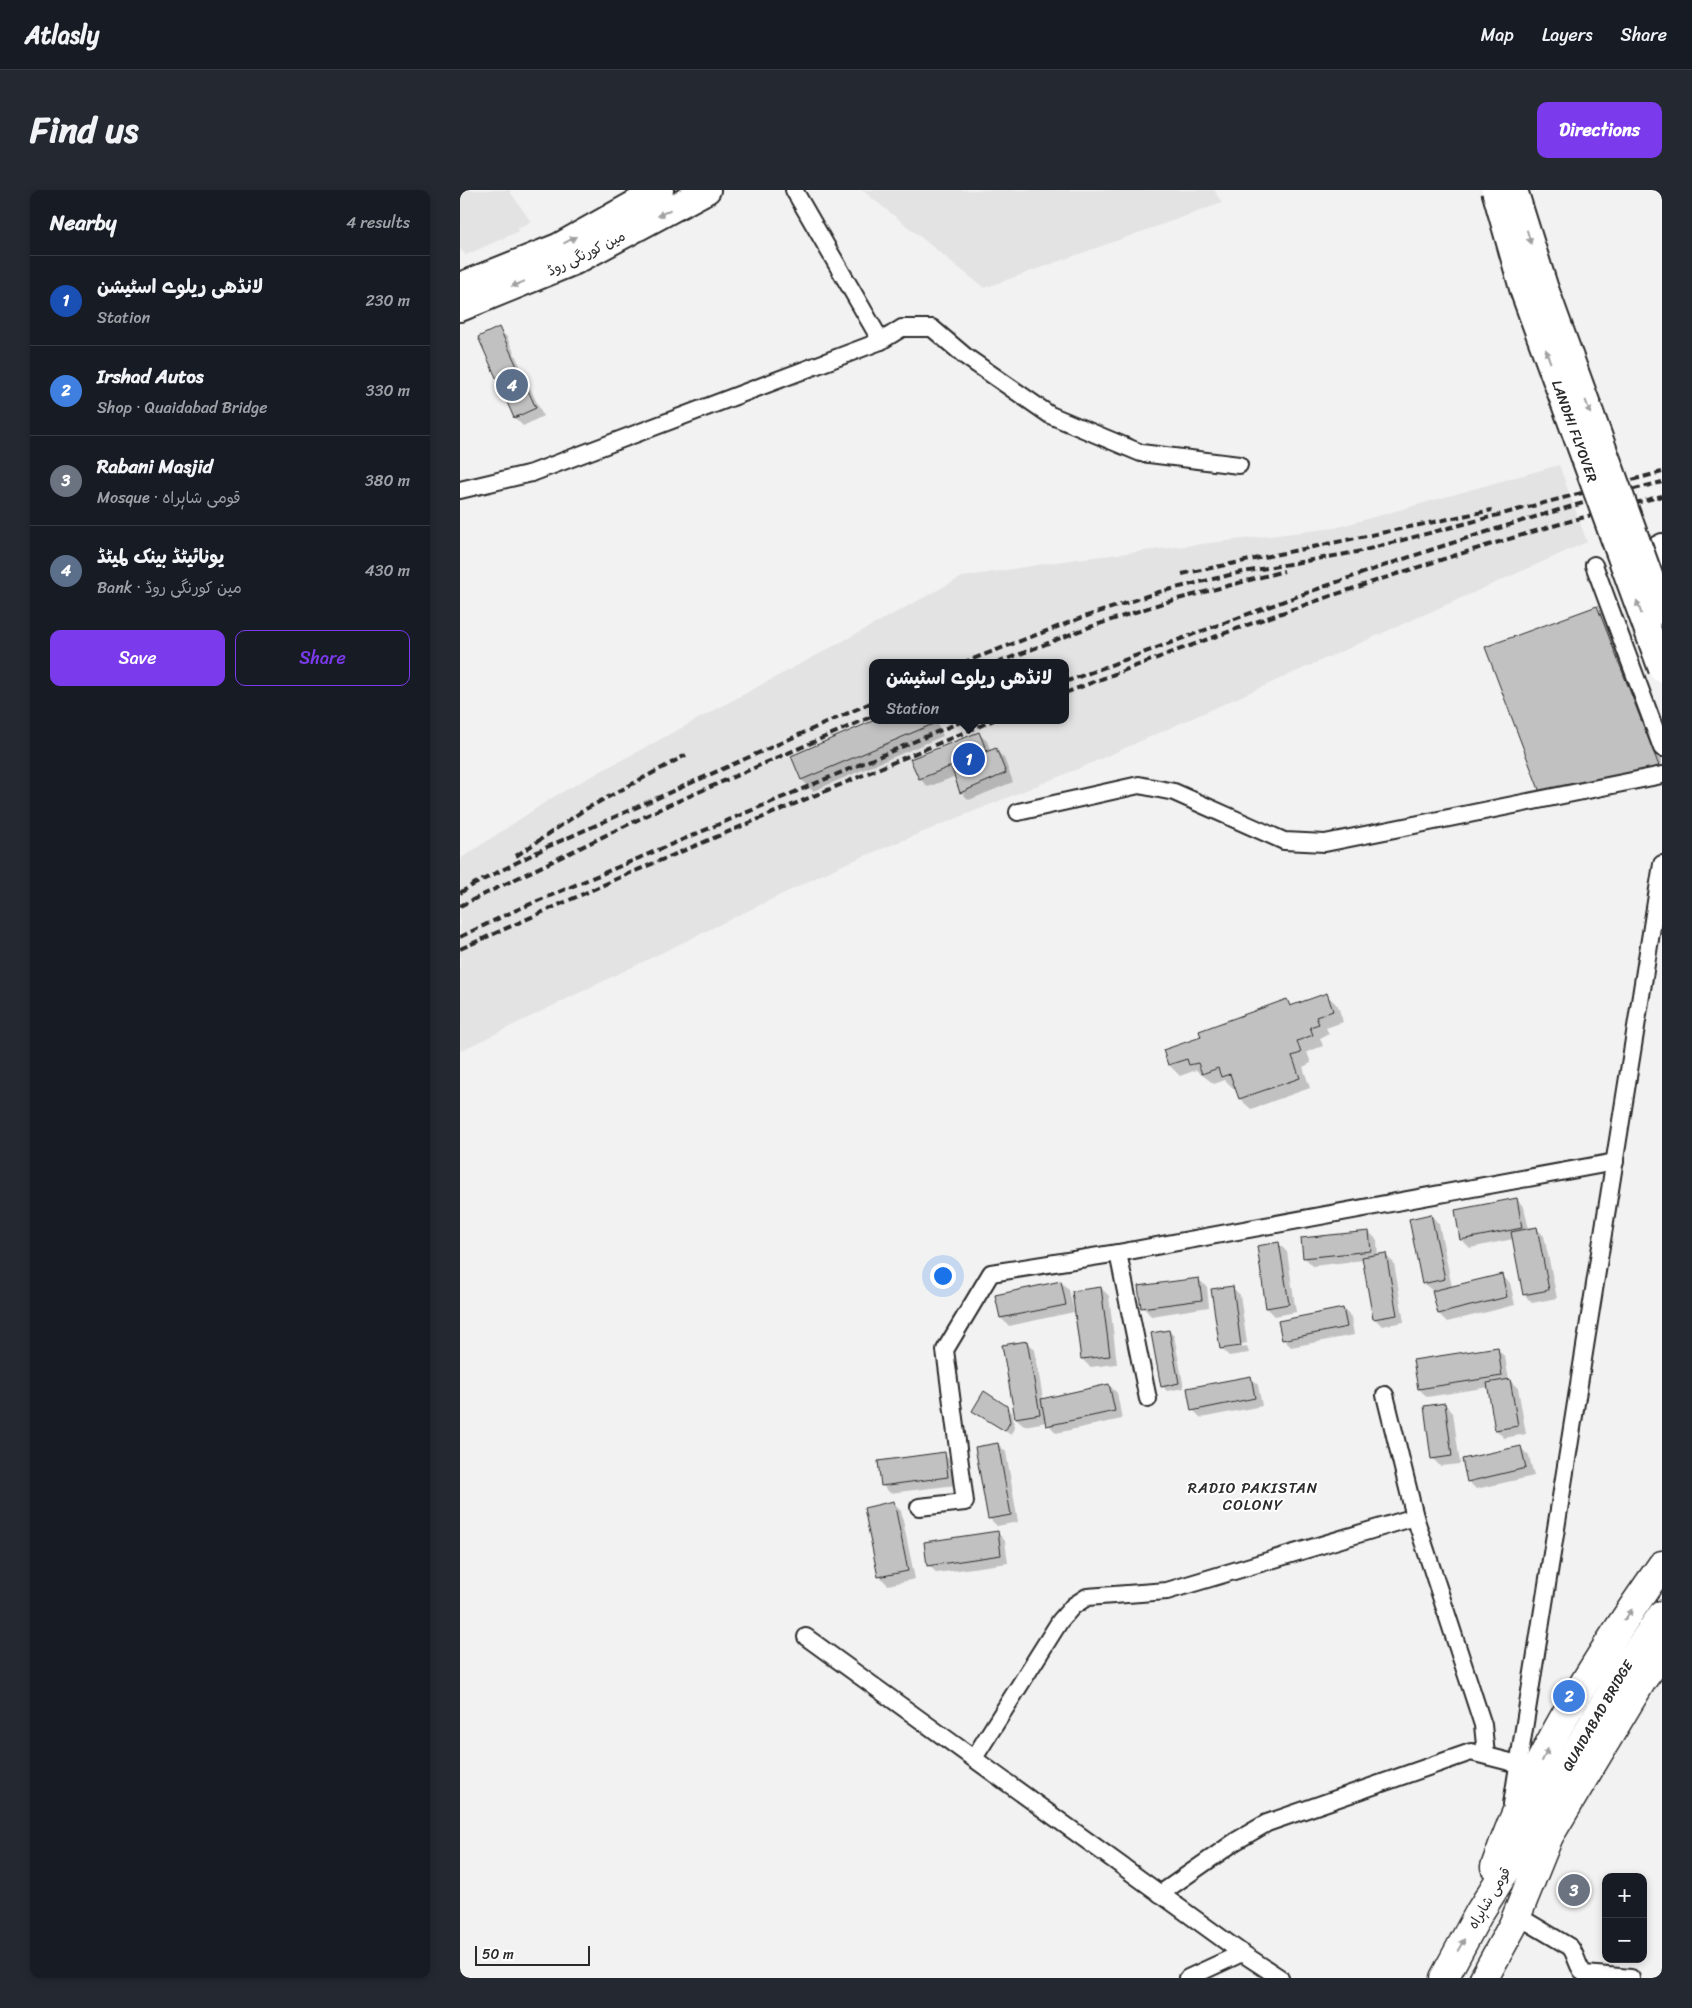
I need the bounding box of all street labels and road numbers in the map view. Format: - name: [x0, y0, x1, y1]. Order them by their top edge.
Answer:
- street label: مین کورنگی روڈ: [543, 224, 630, 283]
- street label: LANDHI FLYOVER: [1544, 376, 1605, 486]
- street label: QUAIDABAD BRIDGE: [1556, 1654, 1641, 1776]
- street label: قومی شاہراہ: [1461, 1862, 1518, 1934]

